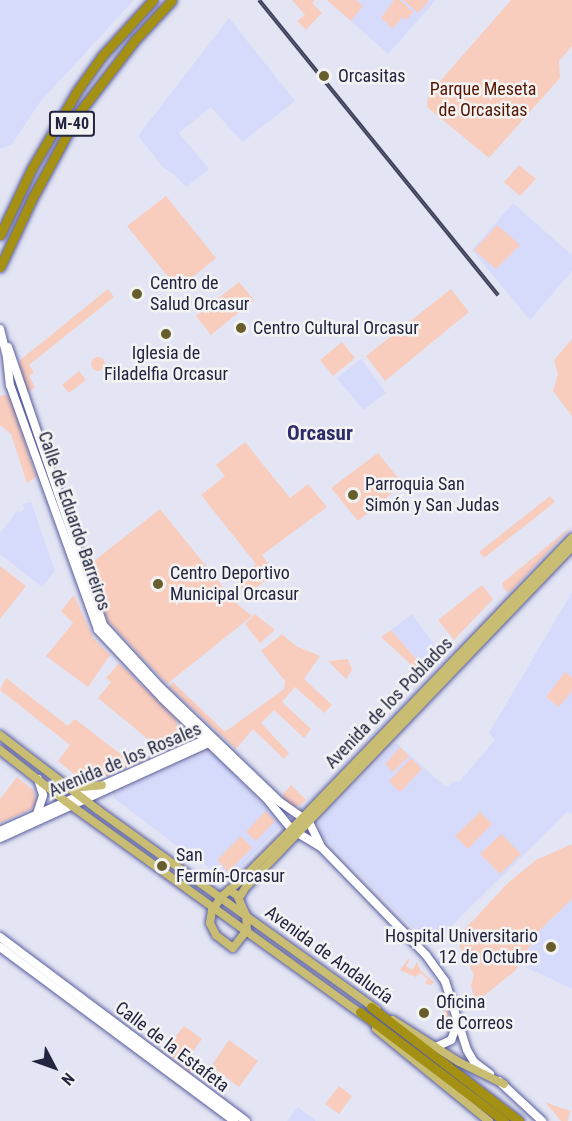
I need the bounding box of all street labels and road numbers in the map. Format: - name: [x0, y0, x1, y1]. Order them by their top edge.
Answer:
- road number: M-40: [48, 111, 96, 137]
- street label: Calle de Eduardo Barreiros: [33, 429, 115, 613]
- street label: Avenida de los Poblados: [321, 633, 457, 773]
- street label: Avenida de los Rosales: [45, 718, 205, 802]
- street label: Avenida de Andalucía: [261, 901, 397, 1009]
- street label: Calle de la Estafeta: [111, 997, 233, 1097]

